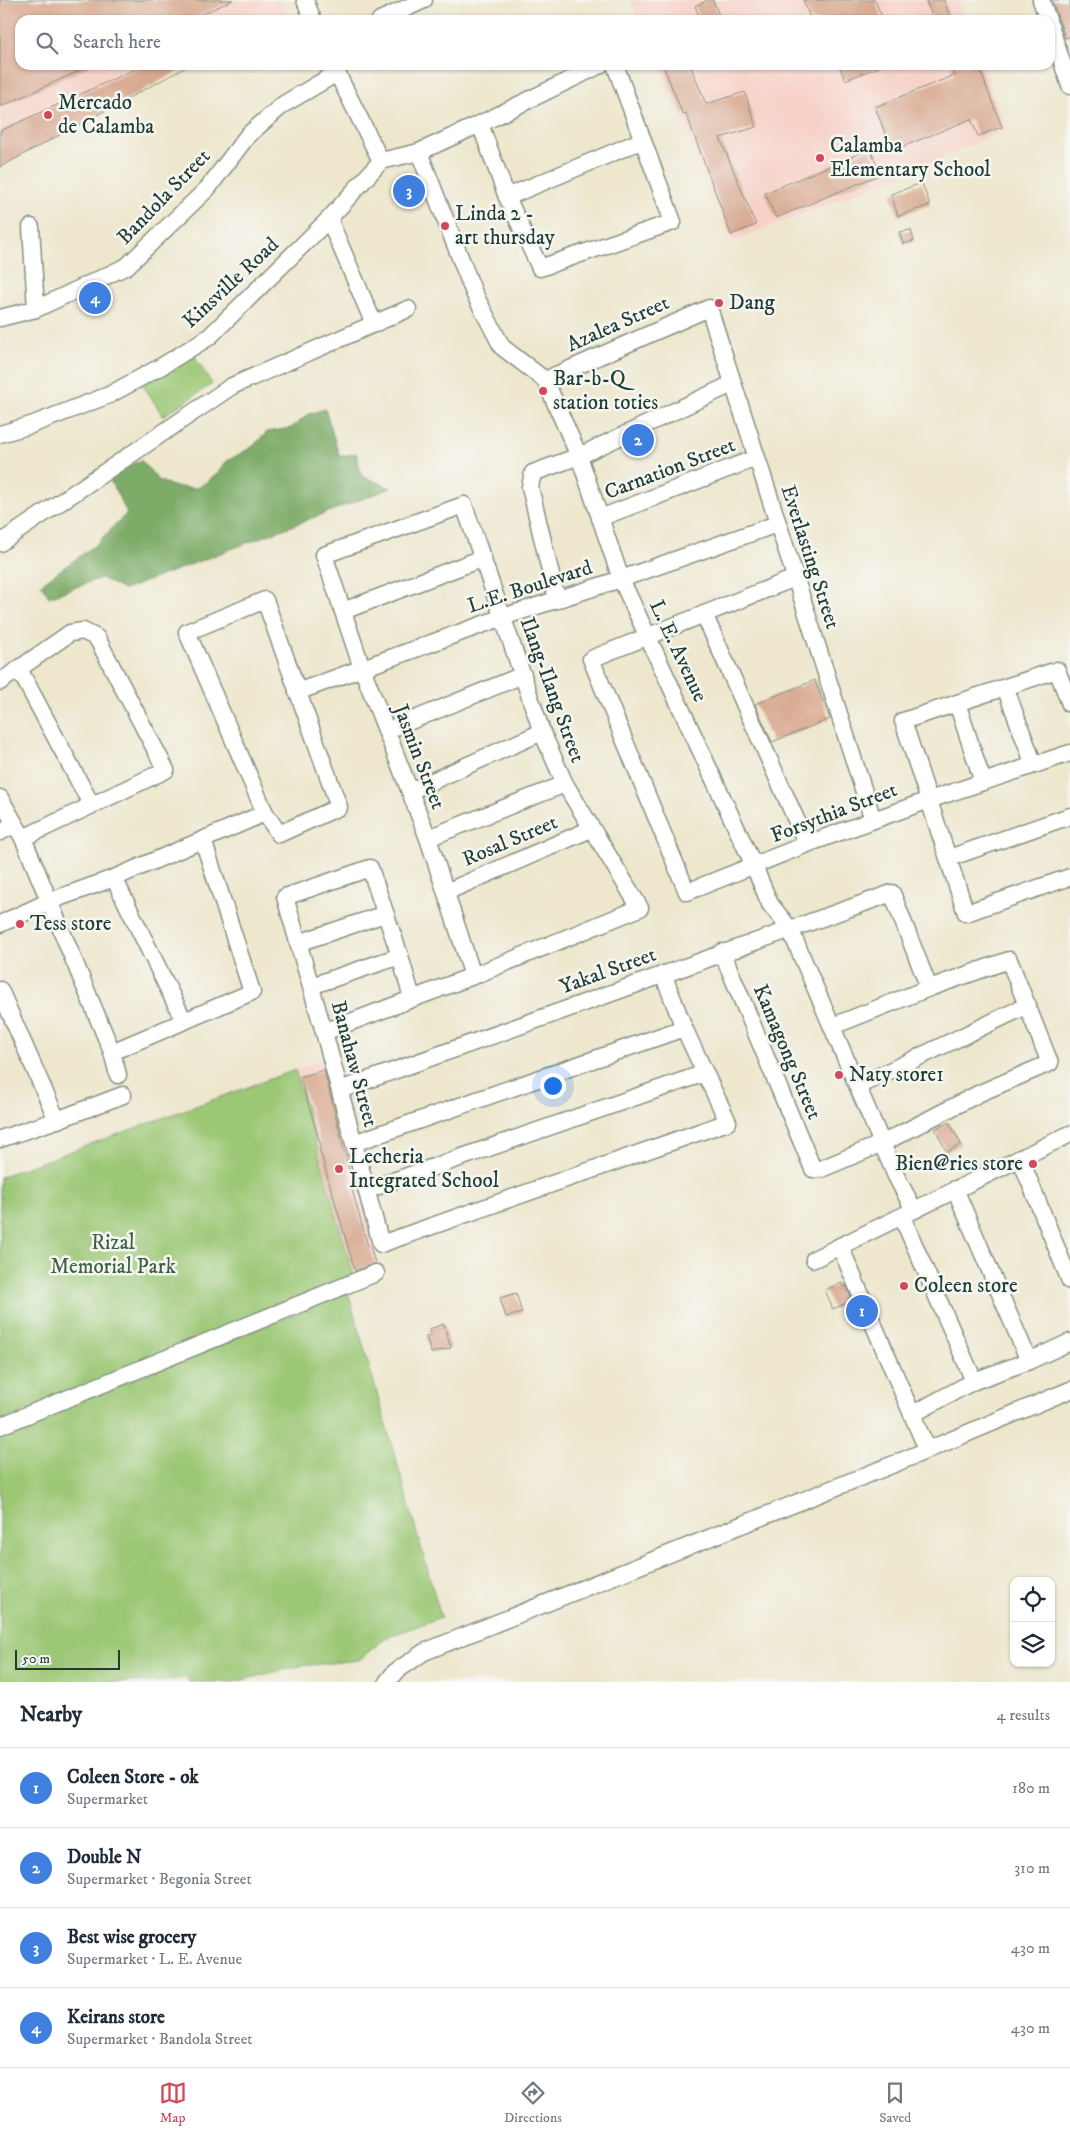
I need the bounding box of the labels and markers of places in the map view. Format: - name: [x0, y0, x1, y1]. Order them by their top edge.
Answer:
- place label: Mercado de Calamba: [58, 90, 154, 140]
- marker: Mercado de Calamba: [42, 109, 54, 121]
- place label: Calamba Elementary School: [830, 133, 991, 183]
- marker: Calamba Elementary School: [814, 152, 826, 164]
- pin: 3: [393, 172, 425, 210]
- place label: Linda 2 - art thursday: [455, 201, 556, 251]
- marker: Linda 2 - art thursday: [439, 220, 451, 232]
- pin: 4: [79, 279, 111, 317]
- place label: Dang: [729, 290, 776, 316]
- marker: Dang: [713, 297, 725, 309]
- place label: Bar-b-Q station toties: [553, 366, 658, 416]
- marker: Bar-b-Q station toties: [537, 385, 549, 397]
- pin: 2: [622, 421, 654, 459]
- place label: Tess store: [30, 911, 112, 937]
- marker: Tess store: [14, 918, 26, 930]
- place label: Naty store1: [849, 1062, 944, 1088]
- marker: Naty store1: [833, 1069, 845, 1081]
- place label: Lecheria Integrated School: [349, 1144, 500, 1194]
- place label: Bien@ries store: [895, 1151, 1023, 1177]
- marker: Bien@ries store: [1027, 1158, 1039, 1170]
- marker: Lecheria Integrated School: [333, 1163, 345, 1175]
- place label: Coleen store: [914, 1273, 1018, 1299]
- marker: Coleen store: [898, 1280, 910, 1292]
- pin: 1: [846, 1292, 878, 1330]

